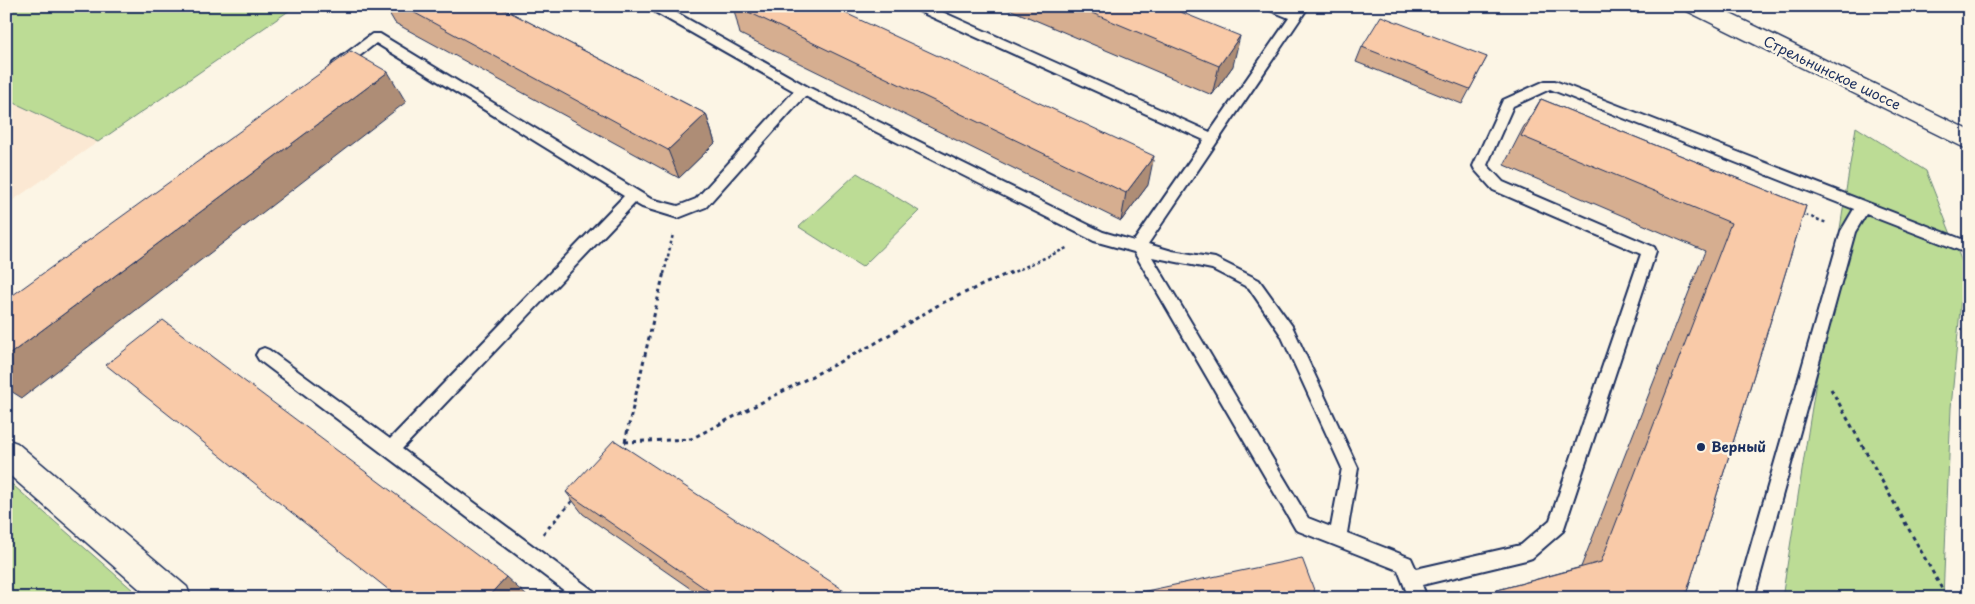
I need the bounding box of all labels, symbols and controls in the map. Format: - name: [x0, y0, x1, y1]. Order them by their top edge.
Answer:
- street label: Стрельнинское шоссе: [1760, 30, 1904, 115]
- place label: Верный: [1711, 436, 1766, 457]
- marker: Верный: [1695, 441, 1707, 453]

